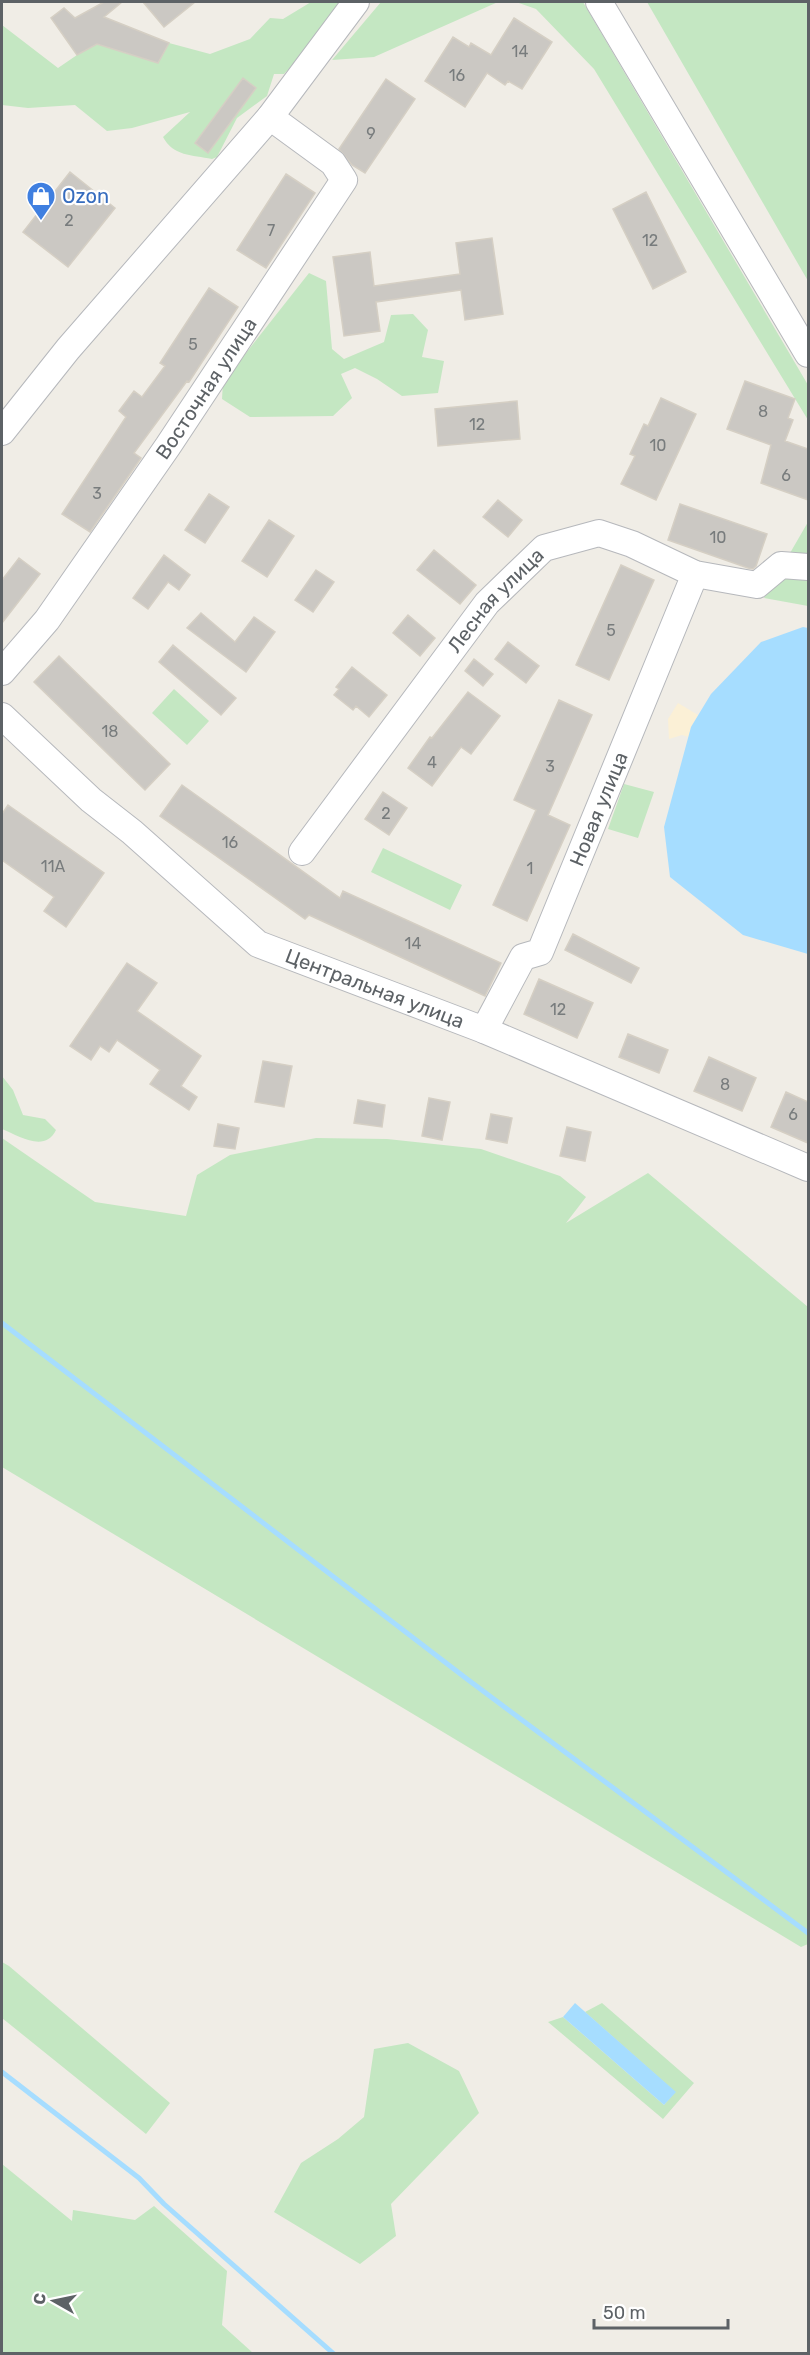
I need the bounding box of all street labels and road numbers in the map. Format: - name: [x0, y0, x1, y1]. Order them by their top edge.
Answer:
- street label: Восточная улица: [151, 313, 262, 464]
- street label: Лесная улица: [442, 543, 549, 657]
- street label: Новая улица: [564, 748, 633, 870]
- street label: Центральная улица: [282, 944, 468, 1033]

